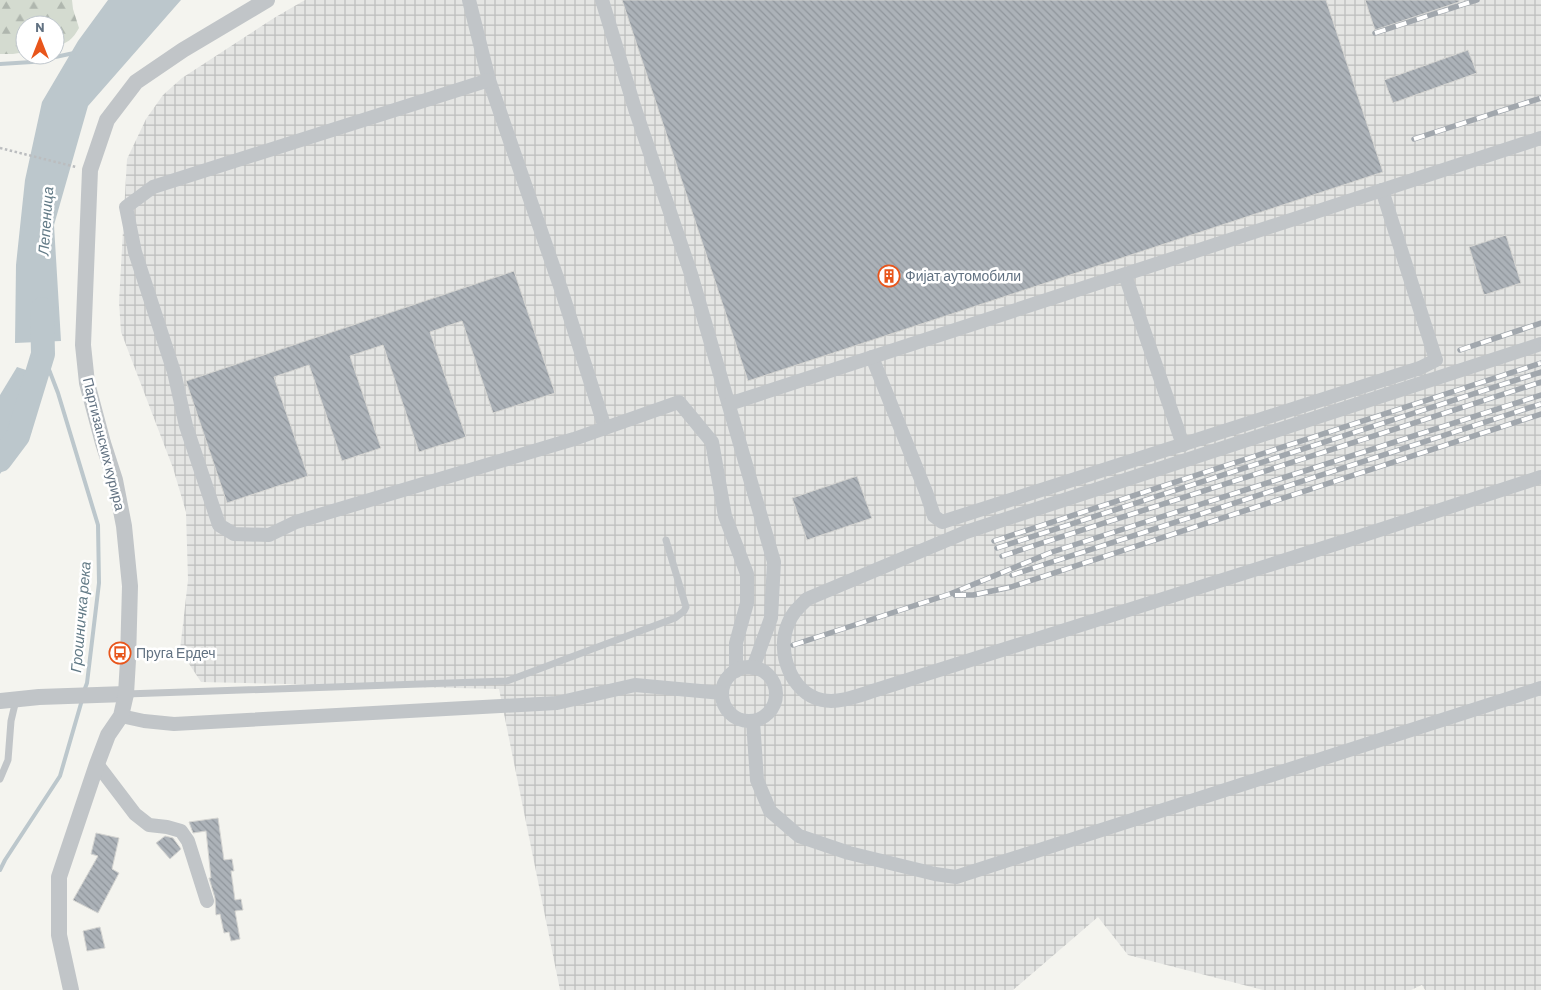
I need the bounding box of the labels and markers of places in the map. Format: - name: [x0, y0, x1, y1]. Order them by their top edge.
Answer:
- building icon: Фијат аутомобили: [877, 264, 901, 288]
- place label: Фијат аутомобили: [905, 267, 1021, 284]
- bus stop icon: Пруга Ердеч: [108, 641, 132, 665]
- place label: Пруга Ердеч: [136, 644, 216, 661]

